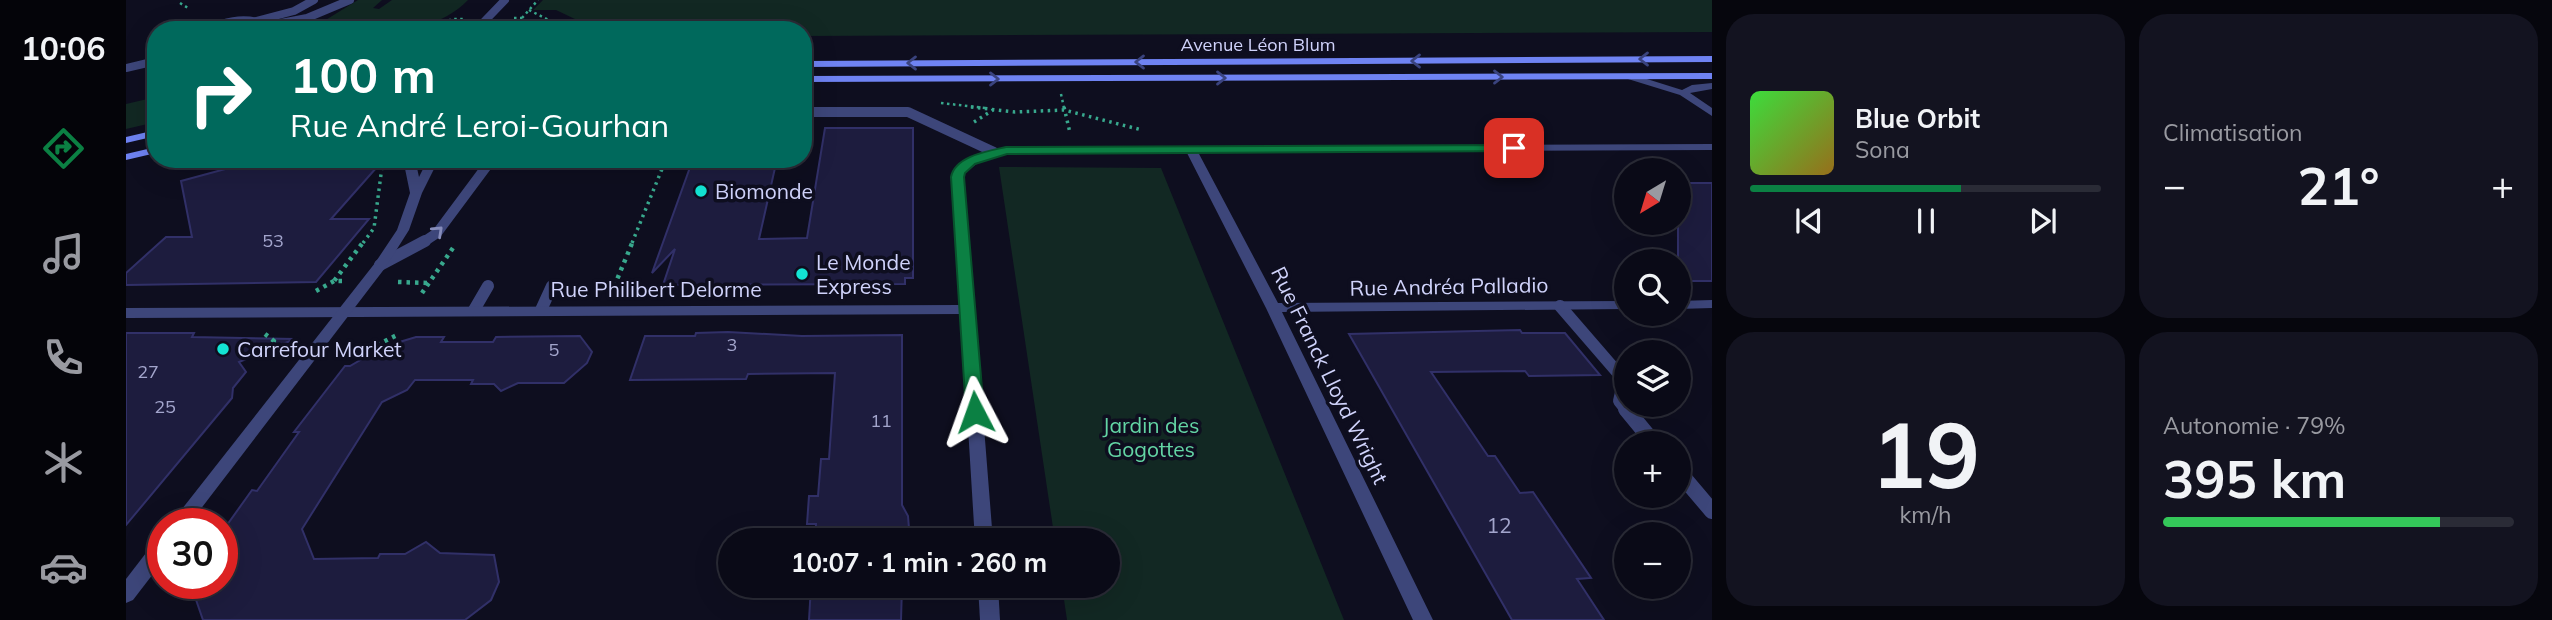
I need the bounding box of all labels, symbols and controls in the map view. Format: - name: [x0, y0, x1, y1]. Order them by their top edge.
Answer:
- text: 10:06: [21, 28, 105, 68]
- street label: Avenue Léon Blum: [1180, 33, 1336, 56]
- text: 100 m: [290, 44, 436, 105]
- icon: right: [175, 49, 266, 140]
- one-way arrow: [1638, 51, 1649, 67]
- one-way arrow: [1411, 53, 1422, 68]
- one-way arrow: [1134, 54, 1145, 70]
- one-way arrow: [907, 55, 917, 71]
- one-way arrow: [1493, 69, 1504, 85]
- one-way arrow: [1217, 70, 1227, 86]
- one-way arrow: [989, 71, 1000, 87]
- text: Blue Orbit: [1855, 102, 1980, 135]
- text: Rue André Leroi-Gourhan: [290, 105, 669, 145]
- pin: [1484, 118, 1544, 178]
- text: Climatisation: [2163, 118, 2303, 147]
- icon: directions: [39, 124, 88, 173]
- icon: arrive: [1495, 129, 1533, 167]
- text: Sona: [1855, 135, 1910, 164]
- text: 21°: [2297, 153, 2380, 218]
- north arrow: [1614, 158, 1690, 234]
- map controls: [1614, 158, 1691, 599]
- text: −: [2163, 161, 2186, 209]
- text: +: [2491, 161, 2514, 209]
- place label: Biomonde: [715, 178, 813, 204]
- marker: Biomonde: [693, 183, 709, 199]
- icon: previous: [1790, 202, 1828, 240]
- icon: pause: [1907, 202, 1945, 240]
- icon: next: [2024, 202, 2062, 240]
- one-way arrow: [430, 226, 443, 239]
- icon: music: [39, 229, 88, 278]
- house number: 53: [262, 229, 284, 252]
- place label: Le Monde Express: [816, 249, 911, 299]
- button: search: [1614, 249, 1691, 326]
- street label: Rue Franck Lloyd Wright: [1266, 262, 1394, 488]
- marker: Le Monde Express: [794, 266, 810, 282]
- street label: Rue Andréa Palladio: [1349, 271, 1549, 301]
- street label: Rue Philibert Delorme: [550, 276, 762, 302]
- icon: phone: [39, 333, 88, 382]
- house number: 3: [727, 333, 737, 356]
- place label: Carrefour Market: [237, 336, 402, 362]
- house number: 5: [549, 338, 560, 361]
- button: layers: [1614, 340, 1691, 417]
- marker: Carrefour Market: [215, 341, 231, 357]
- house number: 27: [137, 360, 159, 383]
- position arrow: [938, 375, 1012, 449]
- house number: 25: [154, 395, 176, 418]
- text: 19: [1871, 397, 1980, 511]
- house number: 11: [870, 409, 892, 432]
- text: Autonomie · 79%: [2163, 411, 2346, 440]
- park label: Jardin des Gogottes: [1103, 412, 1199, 462]
- button: +: [1614, 431, 1691, 508]
- icon: climate: [39, 438, 88, 487]
- text: 395 km: [2163, 446, 2346, 511]
- text: km/h: [1899, 500, 1952, 529]
- speed limit sign: 30: [147, 508, 238, 599]
- house number: 12: [1486, 512, 1512, 538]
- button: −: [1614, 522, 1691, 599]
- icon: car: [39, 543, 88, 592]
- text: 10:07 · 1 min · 260 m: [791, 546, 1047, 579]

